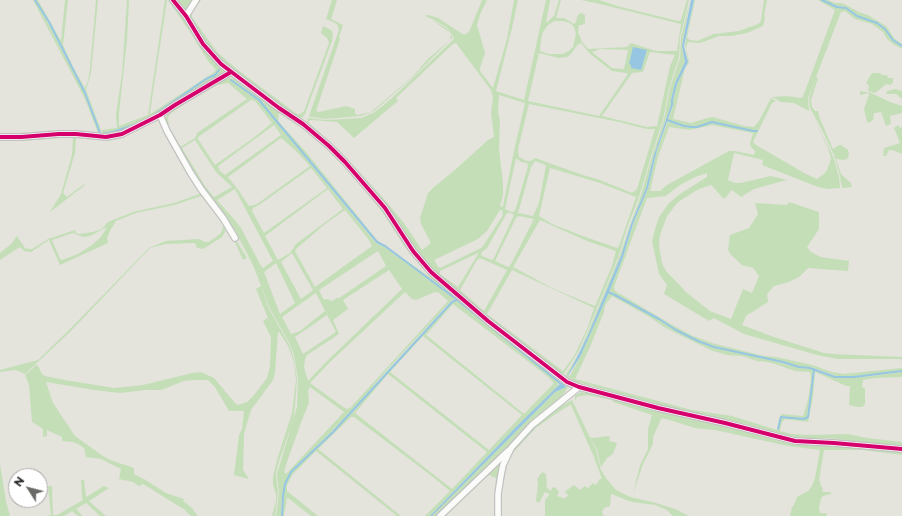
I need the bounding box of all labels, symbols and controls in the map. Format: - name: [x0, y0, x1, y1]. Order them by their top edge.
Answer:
- north arrow: [8, 468, 48, 508]
- text: N: [11, 474, 27, 489]

